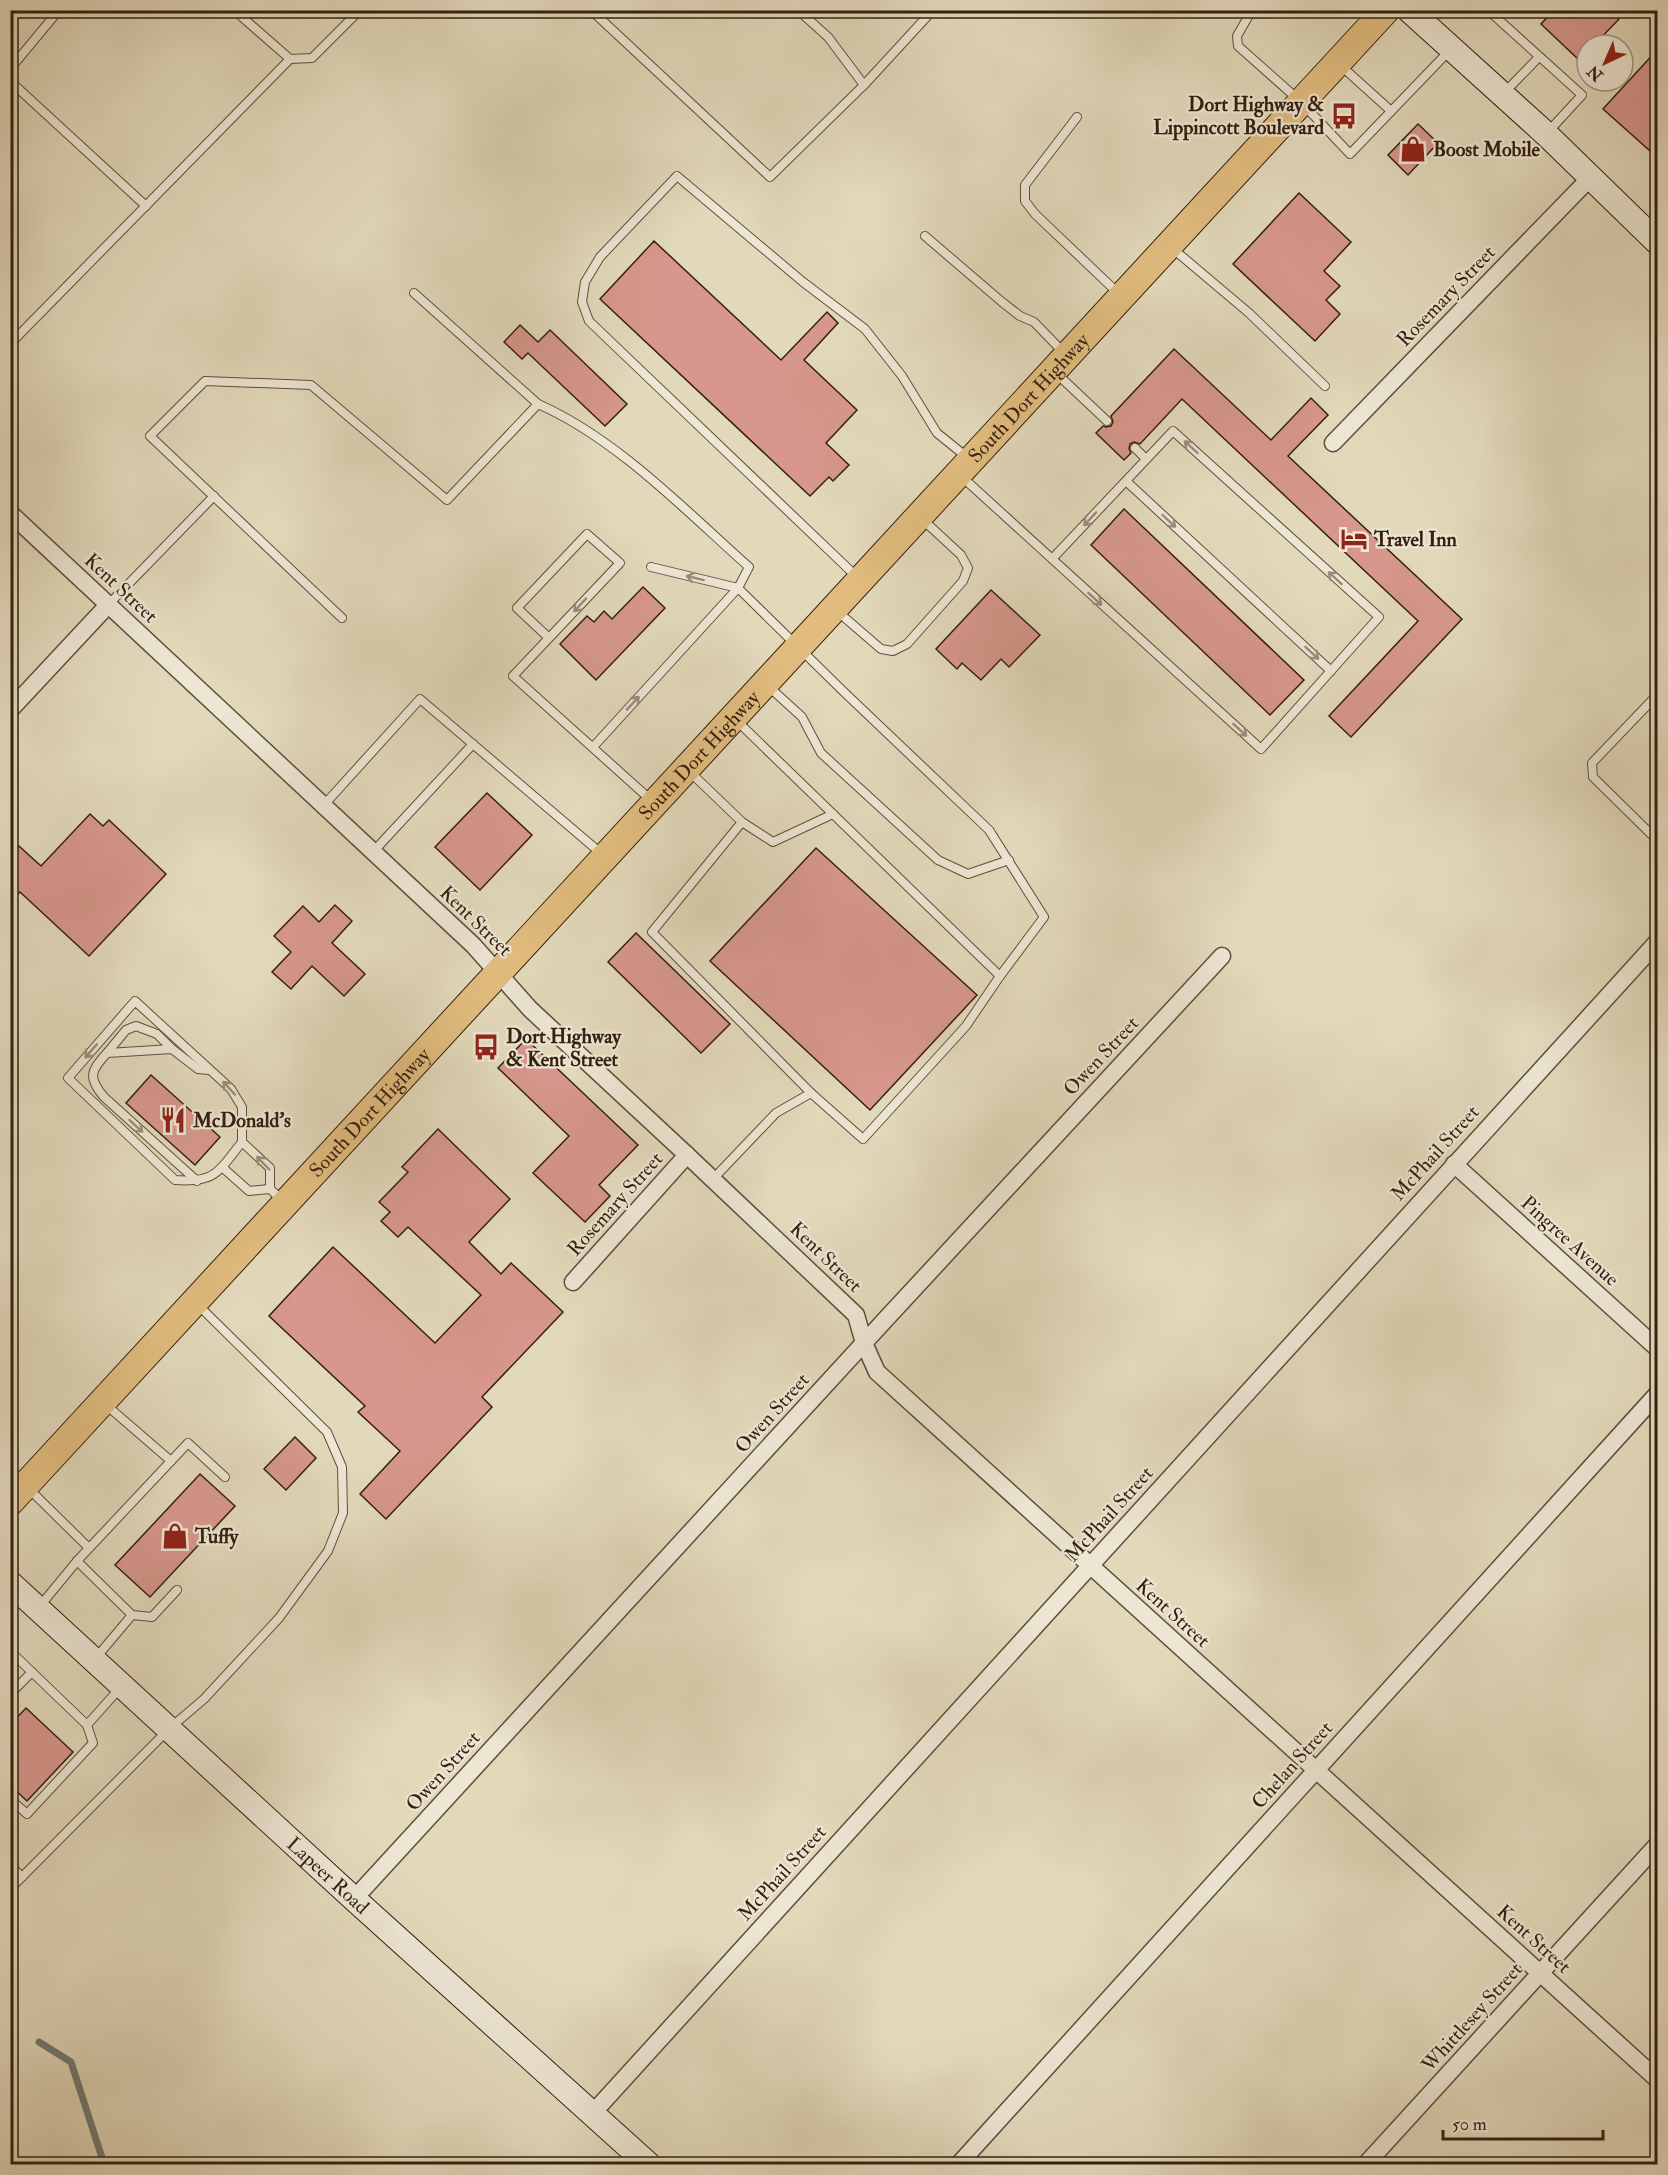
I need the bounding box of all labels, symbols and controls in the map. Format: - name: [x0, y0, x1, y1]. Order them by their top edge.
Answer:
- north arrow: [1575, 33, 1635, 93]
- text: N: [1583, 60, 1608, 86]
- place label: Dort Highway & Lippincott Boulevard: [1153, 92, 1324, 141]
- bus stop icon: Dort Highway & Lippincott Boulevard: [1329, 101, 1359, 131]
- shop icon: Boost Mobile: [1398, 134, 1428, 164]
- place label: Boost Mobile: [1433, 137, 1541, 162]
- street label: Rosemary Street: [1391, 240, 1501, 352]
- street label: South Dort Highway: [962, 327, 1095, 468]
- one-way arrow: [1183, 440, 1198, 454]
- one-way arrow: [1083, 512, 1097, 527]
- one-way arrow: [1161, 514, 1176, 528]
- hotel icon: Travel Inn: [1339, 524, 1369, 554]
- place label: Travel Inn: [1373, 527, 1458, 552]
- street label: Kent Street: [79, 548, 163, 629]
- one-way arrow: [686, 571, 705, 583]
- one-way arrow: [1328, 571, 1343, 585]
- one-way arrow: [1088, 592, 1103, 606]
- one-way arrow: [573, 598, 587, 613]
- one-way arrow: [1304, 646, 1319, 660]
- street label: South Dort Highway: [633, 684, 766, 825]
- one-way arrow: [626, 696, 640, 711]
- one-way arrow: [1232, 723, 1247, 737]
- street label: Kent Street: [435, 880, 518, 962]
- street label: Owen Street: [1058, 1011, 1144, 1101]
- place label: Dort Highway & Kent Street: [506, 1024, 622, 1072]
- bus stop icon: Dort Highway & Kent Street: [471, 1032, 501, 1062]
- street label: South Dort Highway: [303, 1042, 436, 1182]
- one-way arrow: [84, 1043, 98, 1058]
- one-way arrow: [222, 1081, 236, 1096]
- street label: McPhail Street: [1385, 1100, 1485, 1206]
- restaurant icon: McDonald's: [158, 1105, 188, 1135]
- place label: McDonald's: [192, 1108, 291, 1133]
- one-way arrow: [128, 1119, 143, 1133]
- street label: Rosemary Street: [562, 1146, 669, 1261]
- one-way arrow: [256, 1155, 270, 1170]
- street label: Pingree Avenue: [1516, 1190, 1624, 1292]
- street label: Kent Street: [785, 1216, 868, 1298]
- street label: Owen Street: [729, 1367, 815, 1458]
- street label: McPhail Street: [1059, 1461, 1159, 1567]
- shop icon: Tuffy: [160, 1521, 190, 1551]
- place label: Tuffy: [194, 1524, 240, 1550]
- street label: Kent Street: [1131, 1573, 1216, 1653]
- street label: Chelan Street: [1246, 1716, 1338, 1814]
- street label: Owen Street: [400, 1725, 486, 1816]
- street label: McPhail Street: [732, 1820, 832, 1926]
- street label: Lapeer Road: [282, 1831, 375, 1919]
- street label: Kent Street: [1492, 1899, 1577, 1979]
- street label: Whittlesey Street: [1416, 1957, 1528, 2078]
- scale bar: [1443, 2103, 1604, 2141]
- text: 50 m: [1452, 2113, 1487, 2136]

